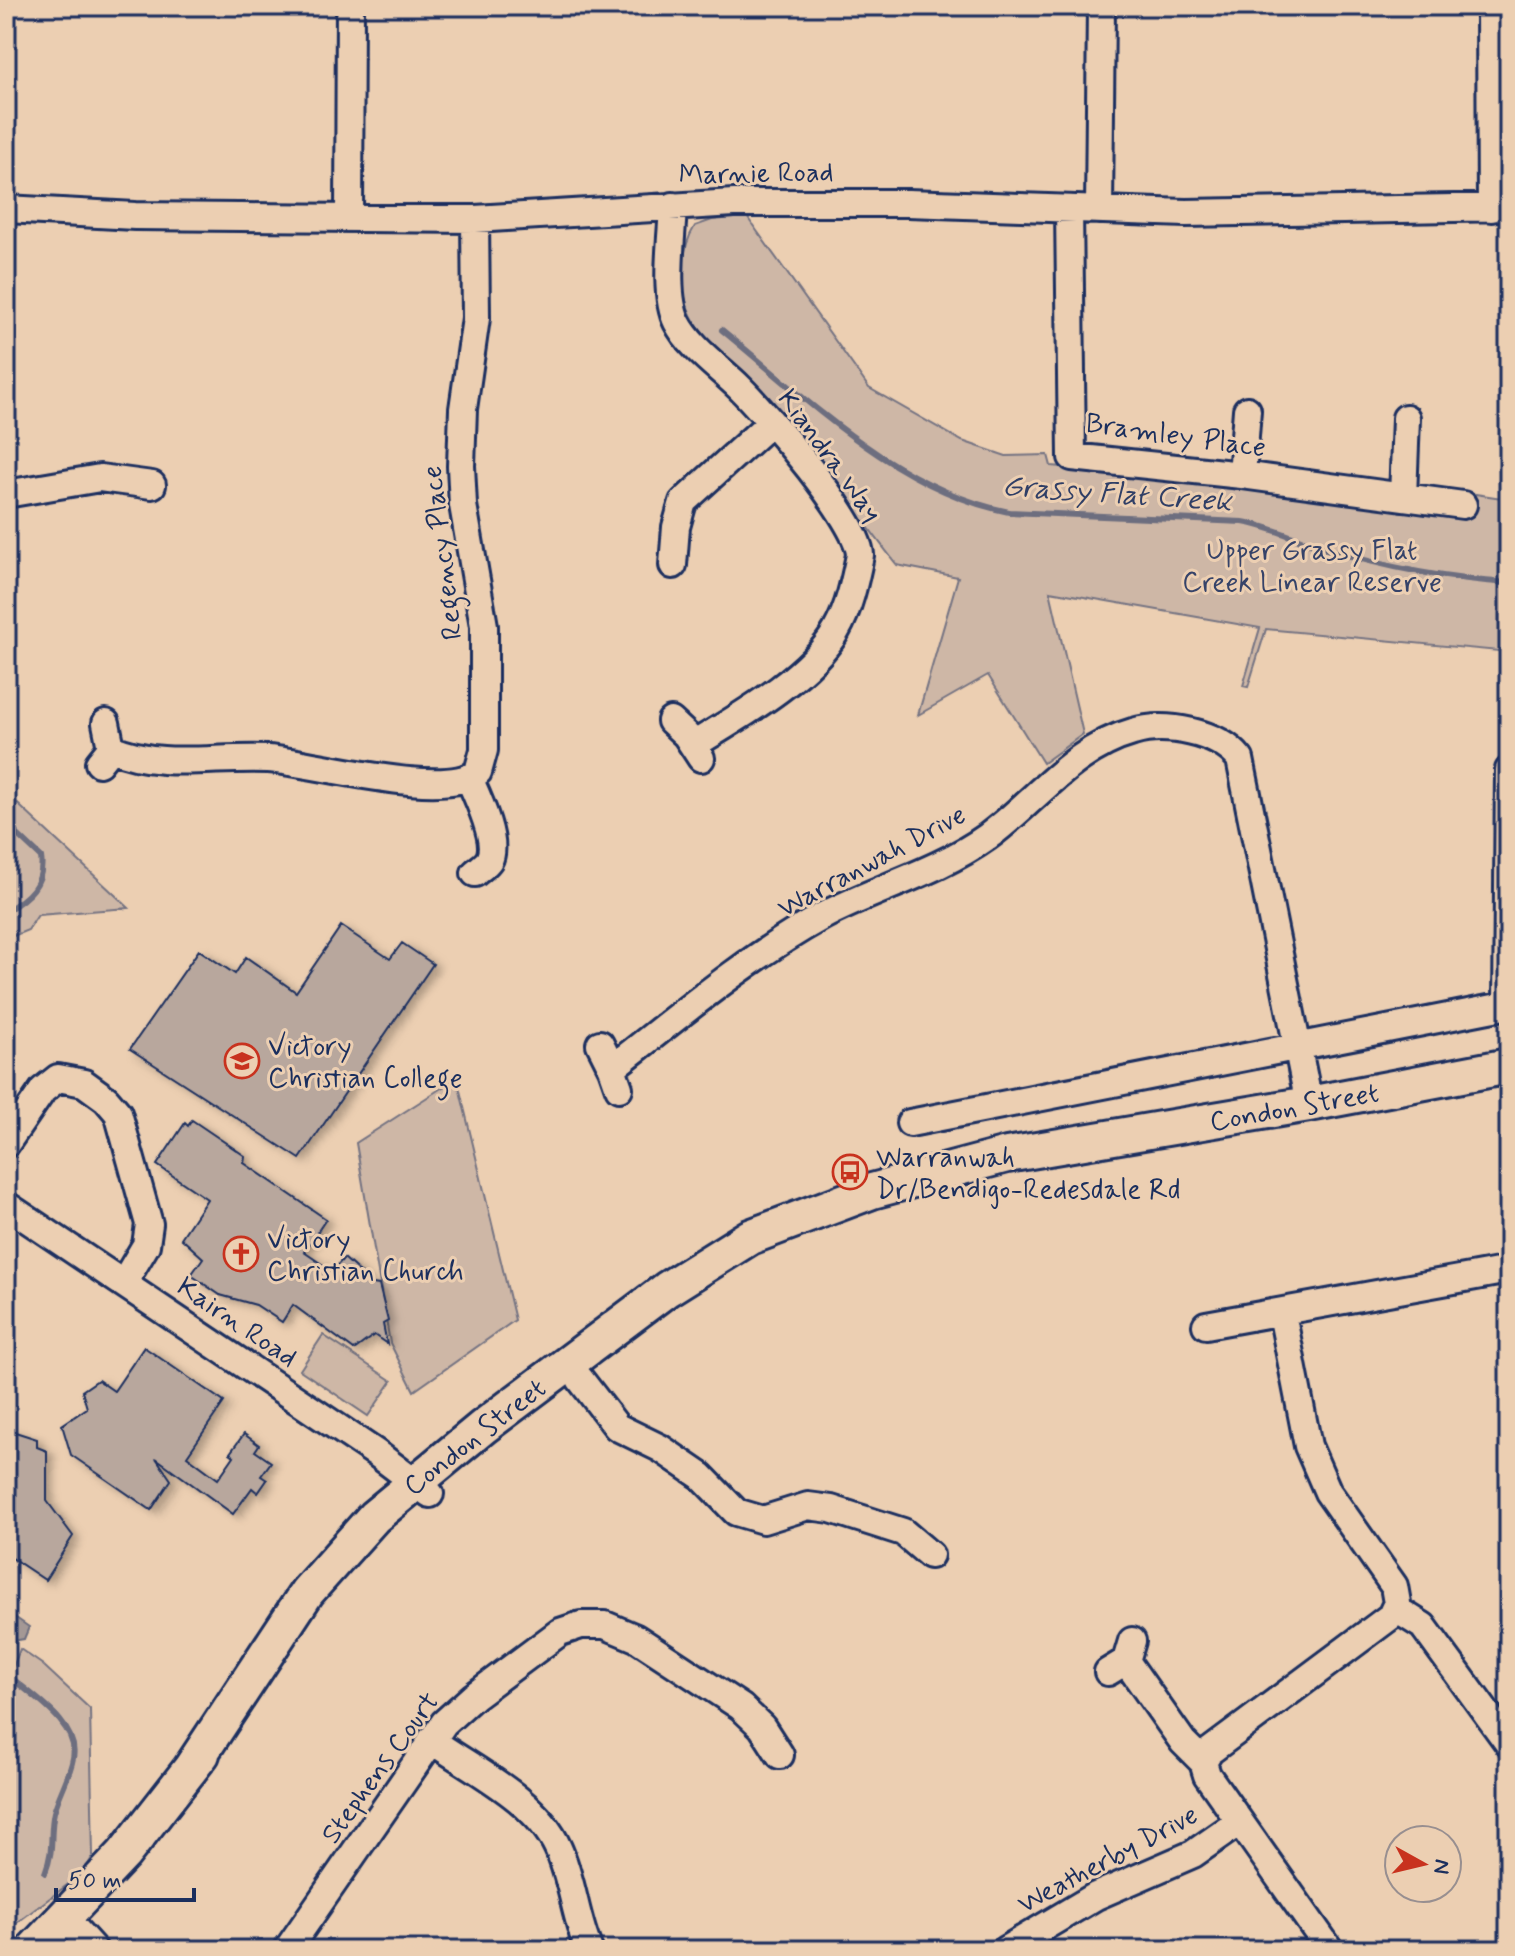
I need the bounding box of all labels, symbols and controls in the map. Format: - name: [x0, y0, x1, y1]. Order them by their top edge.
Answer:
- street label: Marnie Road: [678, 155, 834, 194]
- street label: Kiandra Way: [768, 383, 890, 530]
- street label: Bramley Place: [1083, 406, 1268, 467]
- street label: Regency Place: [414, 463, 476, 642]
- water label: Grassy Flat Creek: [1001, 467, 1234, 522]
- park label: Upper Grassy Flat Creek Linear Reserve: [1182, 533, 1442, 602]
- street label: Warranwah Drive: [772, 797, 973, 927]
- place label: Victory Christian College: [268, 1029, 463, 1101]
- school or university icon: Victory Christian College: [223, 1042, 261, 1080]
- street label: Condon Street: [1207, 1075, 1382, 1142]
- place label: Warranwah Dr/Bendigo-Redesdale Rd: [876, 1140, 1181, 1209]
- bus stop icon: Warranwah Dr/Bendigo-Redesdale Rd: [831, 1153, 869, 1191]
- place label: Victory Christian Church: [267, 1222, 464, 1291]
- church icon: Victory Christian Church: [222, 1235, 260, 1273]
- street label: Kairn Road: [169, 1269, 304, 1377]
- street label: Condon Street: [397, 1371, 554, 1505]
- street label: Stephens Court: [313, 1685, 449, 1852]
- street label: Weatherby Drive: [1011, 1797, 1205, 1923]
- north arrow: [1383, 1824, 1463, 1904]
- scale bar: [56, 1852, 194, 1902]
- text: N: [1426, 1857, 1456, 1876]
- text: 50 m: [68, 1866, 122, 1897]

